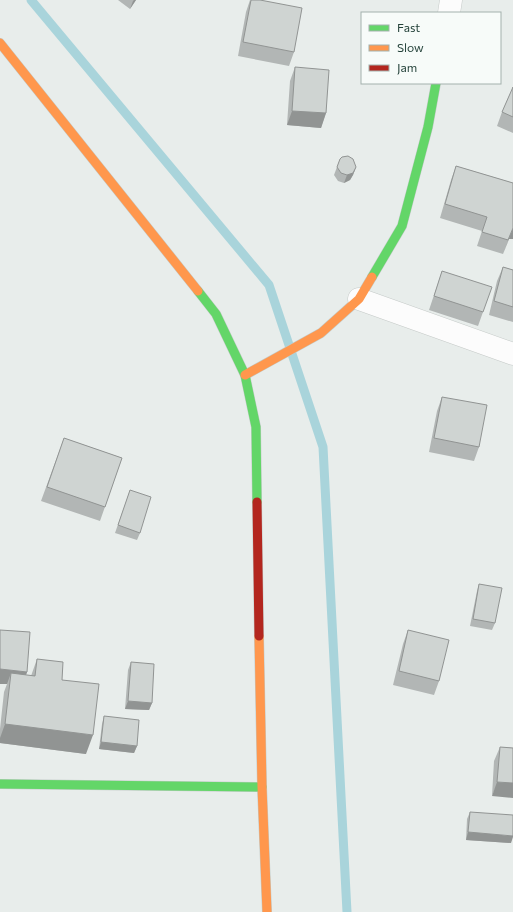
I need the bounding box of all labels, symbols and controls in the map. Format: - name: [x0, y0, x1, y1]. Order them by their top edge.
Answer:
- legend: [361, 12, 501, 84]
- text: Fast: [397, 20, 420, 34]
- text: Slow: [397, 40, 424, 54]
- text: Jam: [397, 60, 417, 75]

